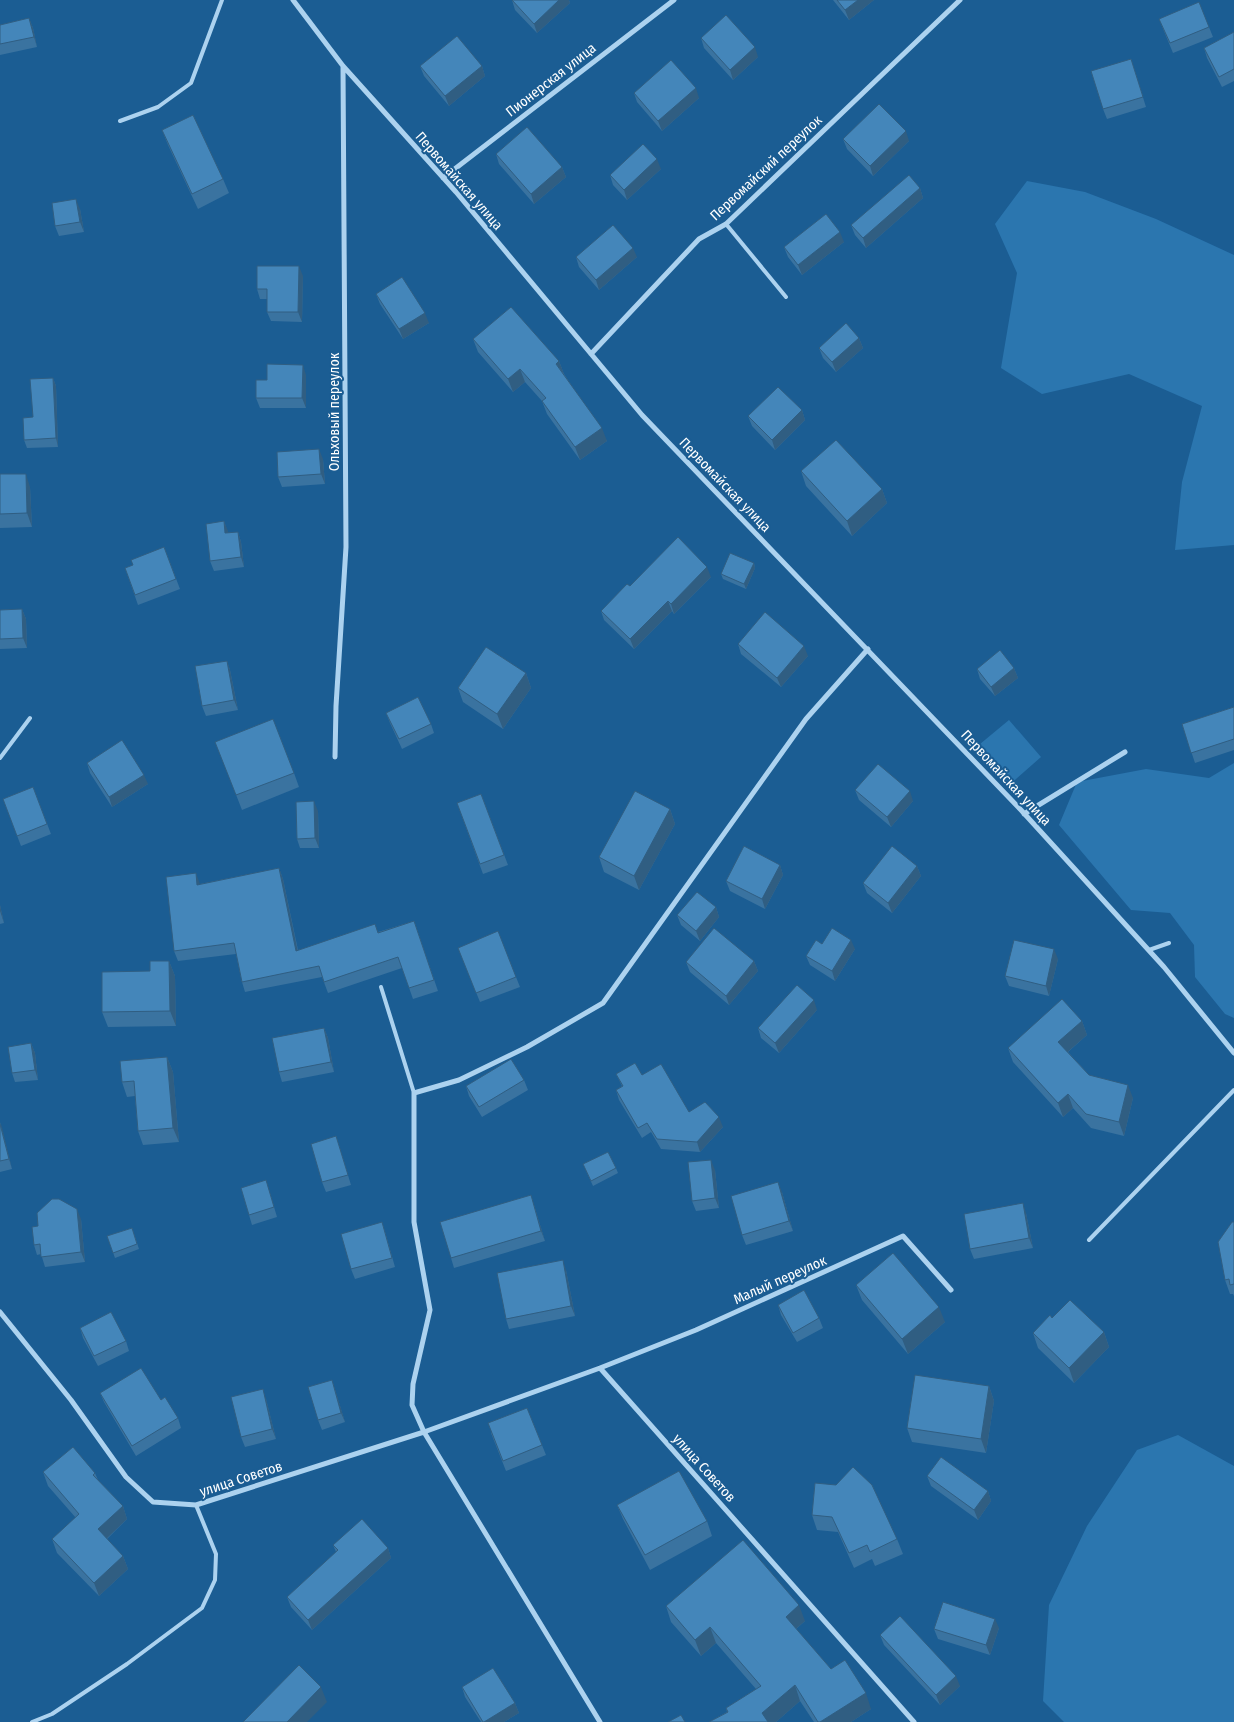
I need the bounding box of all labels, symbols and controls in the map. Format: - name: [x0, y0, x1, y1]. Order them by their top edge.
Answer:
- street label: Пионерская улица: [503, 39, 600, 120]
- street label: Первомайский переулок: [707, 111, 826, 224]
- street label: Первомайская улица: [412, 128, 506, 234]
- street label: Ольховый переулок: [326, 352, 343, 471]
- street label: Первомайская улица: [676, 434, 774, 536]
- street label: Первомайская улица: [957, 727, 1055, 829]
- street label: Малый переулок: [731, 1252, 830, 1308]
- street label: улица Советов: [669, 1430, 739, 1506]
- street label: улица Советов: [198, 1458, 284, 1500]

